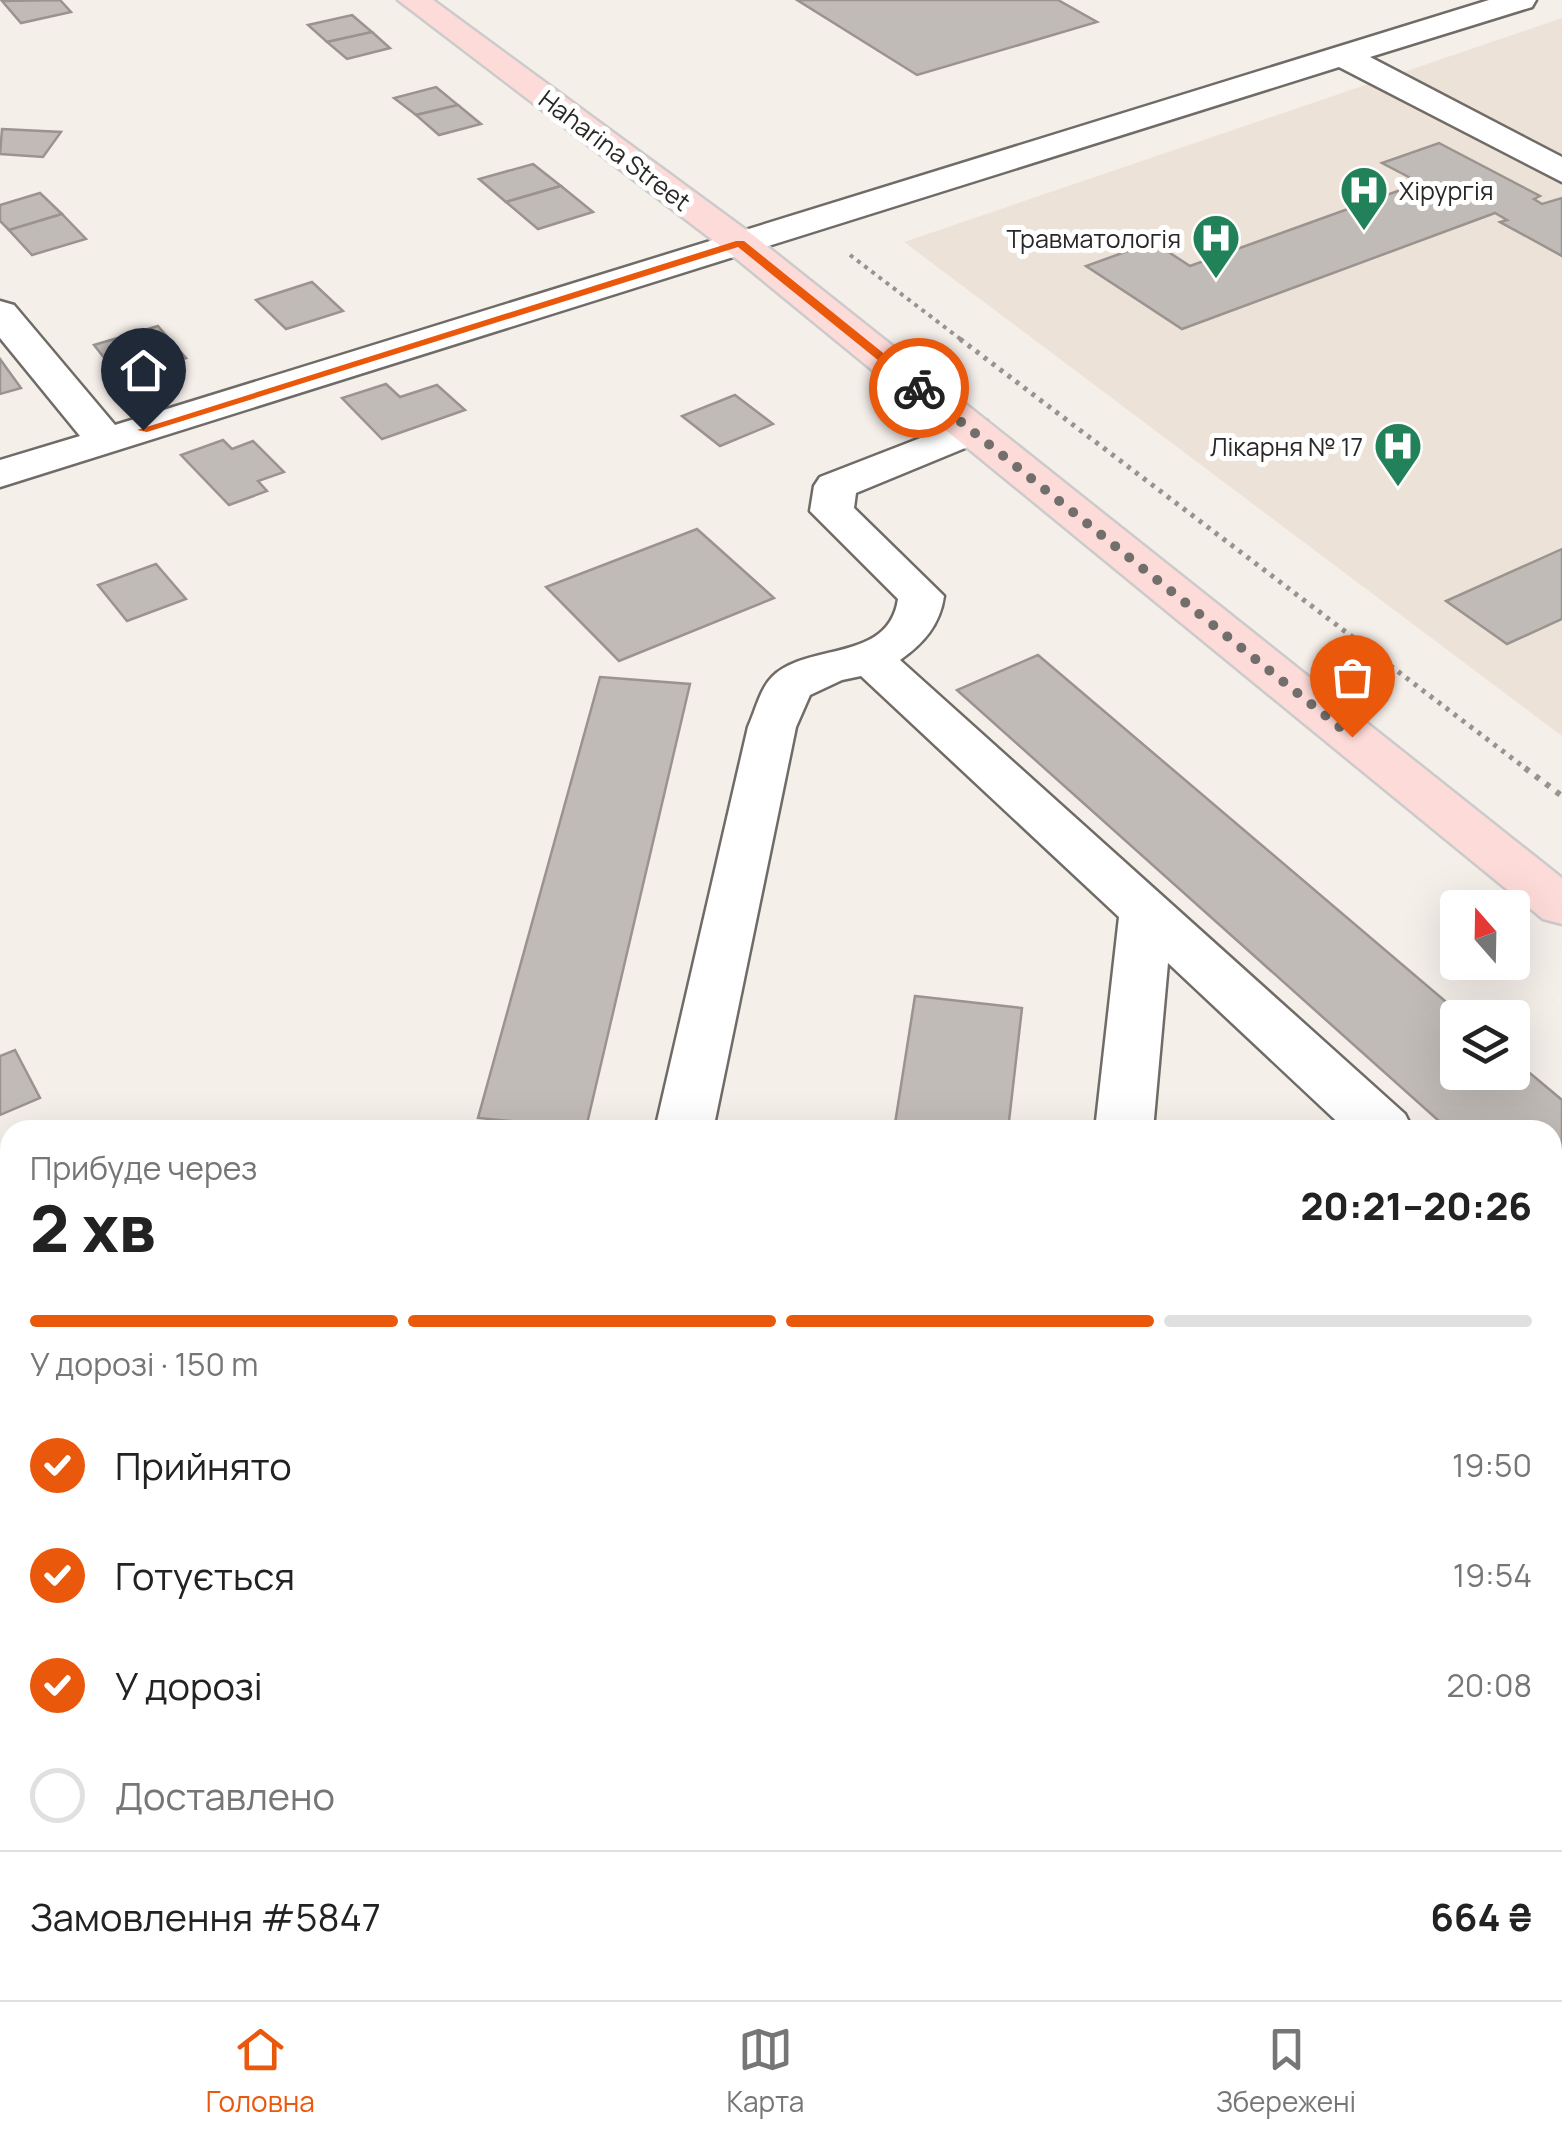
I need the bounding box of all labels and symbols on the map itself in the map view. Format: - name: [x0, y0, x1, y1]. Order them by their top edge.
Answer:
- street label: Haharina Street: [532, 81, 698, 219]
- hospital icon: Хірургія: [1338, 164, 1390, 232]
- place label: Хірургія: [1399, 173, 1494, 208]
- hospital icon: Травматологія: [1190, 212, 1242, 280]
- place label: Травматологія: [1006, 221, 1181, 256]
- pin: [101, 328, 186, 431]
- courier: [869, 338, 969, 438]
- hospital icon: Лікарня № 17: [1372, 420, 1424, 488]
- place label: Лікарня № 17: [1210, 429, 1363, 464]
- pin: [1310, 635, 1395, 738]
- north arrow: [1440, 890, 1530, 980]

